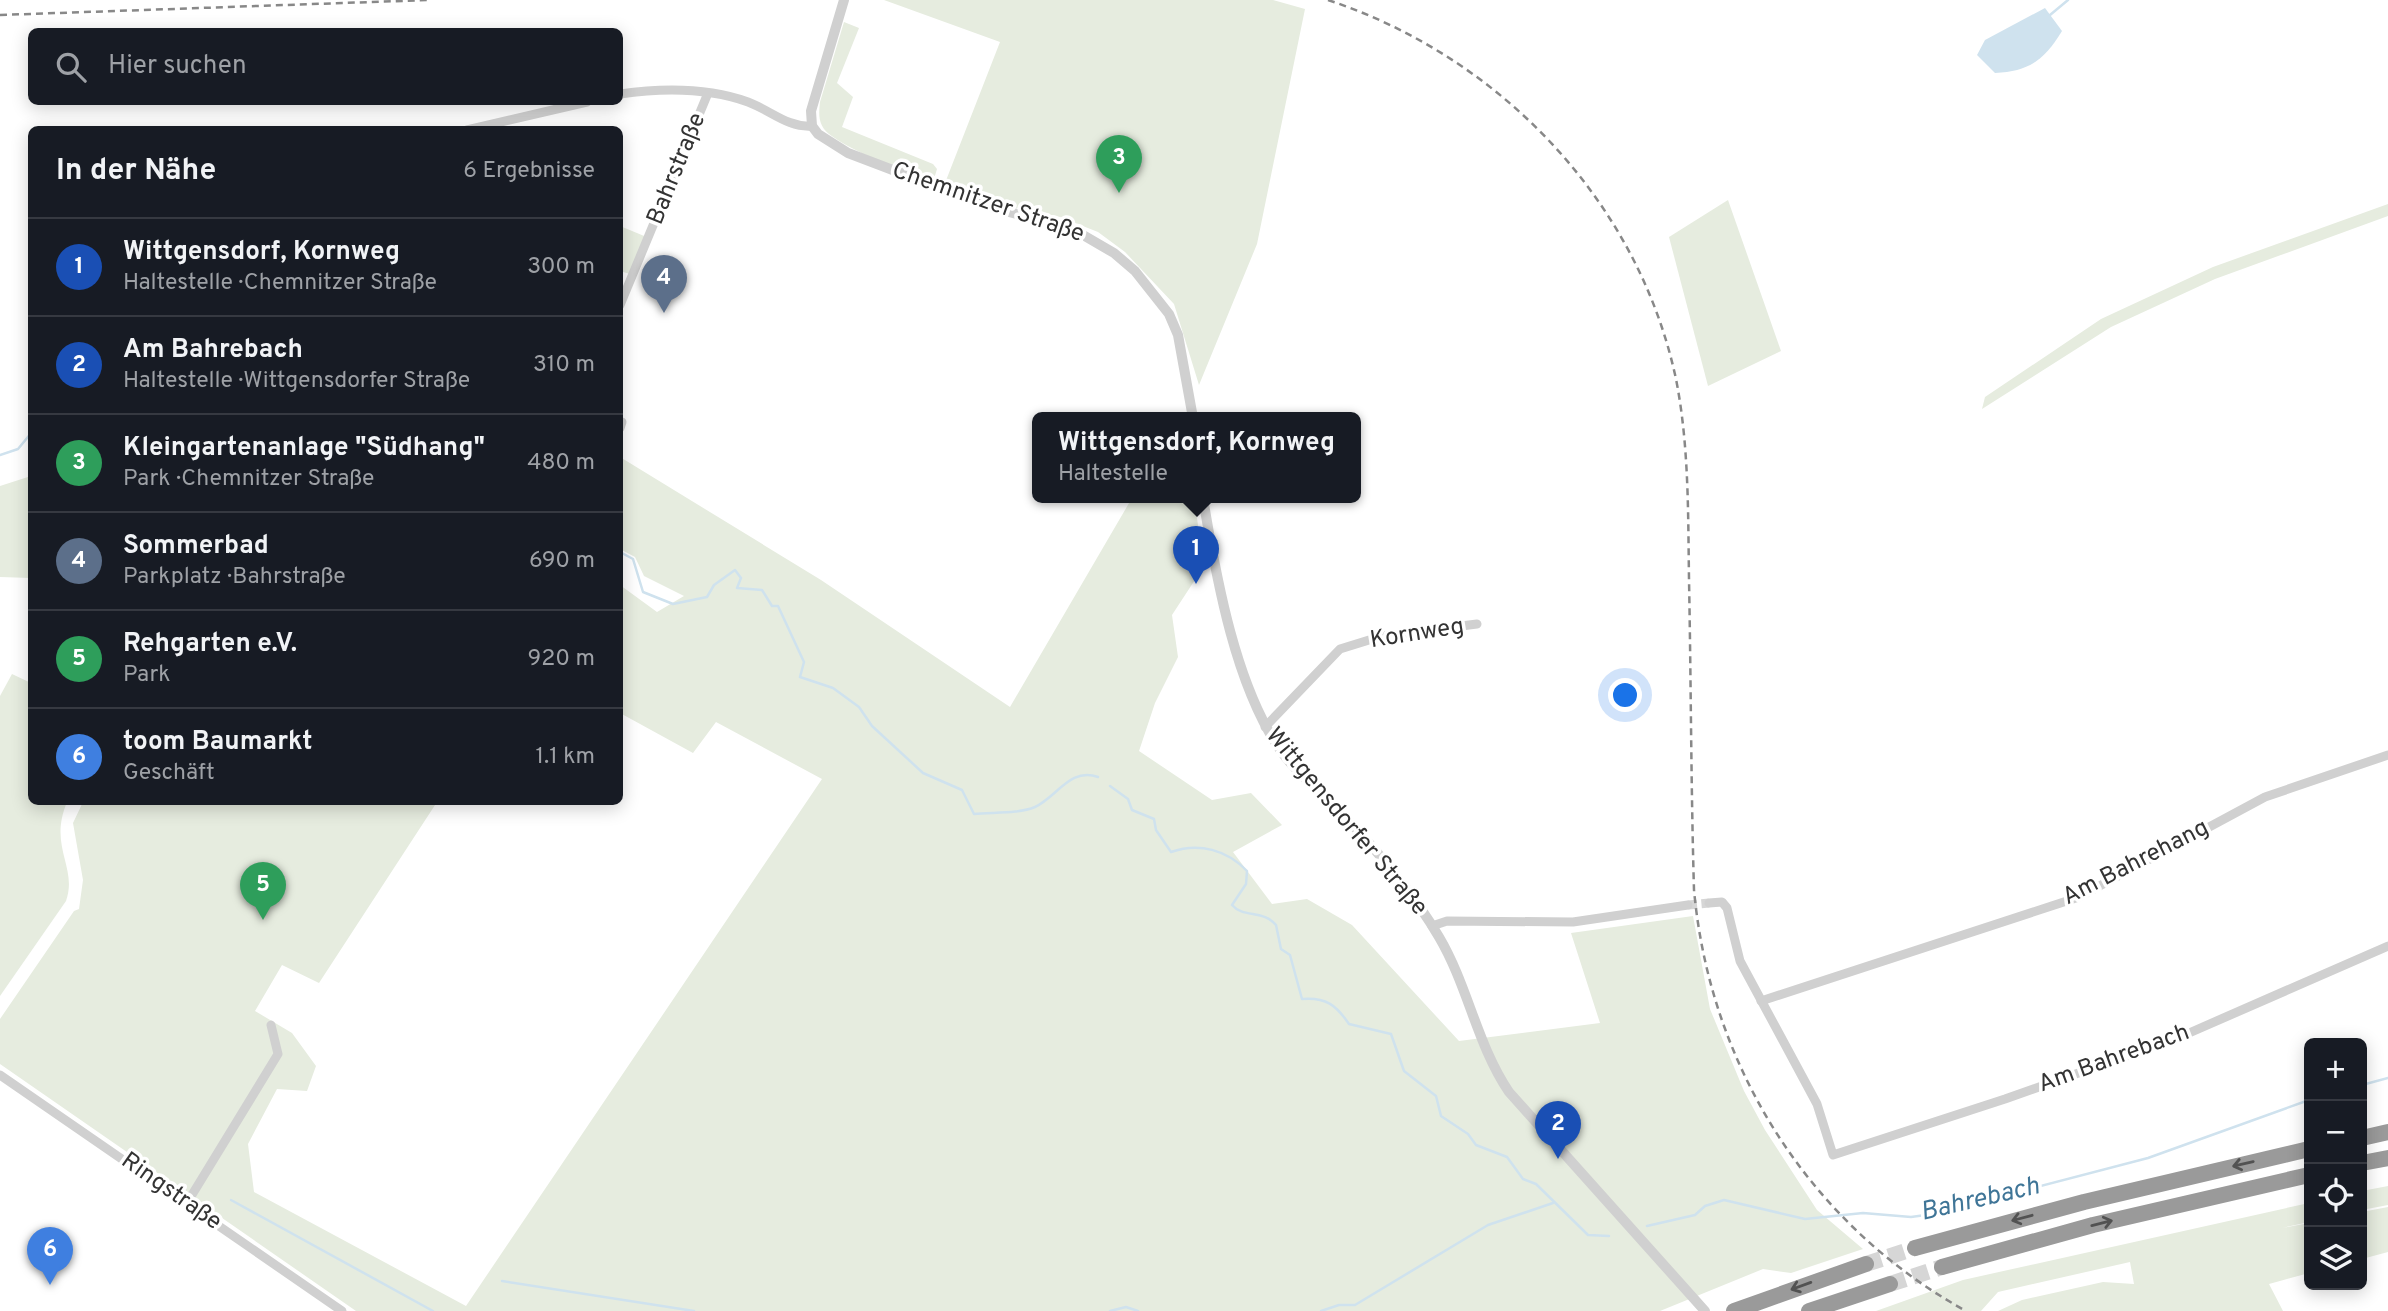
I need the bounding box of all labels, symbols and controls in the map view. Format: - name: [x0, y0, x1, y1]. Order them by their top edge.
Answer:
- search box: [28, 28, 623, 105]
- icon: search: [52, 48, 90, 86]
- text: Hier suchen: [108, 50, 247, 83]
- street label: Bahrstraße: [641, 109, 713, 229]
- pin: 3: [1096, 135, 1142, 193]
- text: In der Nähe: [56, 153, 216, 190]
- street label: Chemnitzer Straße: [888, 156, 1088, 250]
- text: 6 Ergebnisse: [463, 157, 595, 186]
- text: Wittgensdorf, Kornweg: [123, 236, 400, 269]
- text: 1: [74, 253, 84, 282]
- text: 300 m: [527, 253, 595, 282]
- pin: 4: [641, 255, 687, 313]
- text: Haltestelle · Chemnitzer Straße: [123, 269, 437, 298]
- text: Am Bahrebach: [123, 334, 303, 367]
- text: 2: [72, 351, 86, 380]
- text: 310 m: [533, 351, 595, 380]
- text: Haltestelle · Wittgensdorfer Straße: [123, 367, 470, 396]
- popup: [1032, 412, 1361, 503]
- text: Wittgensdorf, Kornweg: [1058, 427, 1335, 460]
- text: Kleingartenanlage "Südhang": [123, 432, 485, 465]
- text: 3: [72, 449, 86, 478]
- text: 480 m: [527, 449, 595, 478]
- text: Haltestelle: [1058, 460, 1168, 489]
- text: Park · Chemnitzer Straße: [123, 465, 374, 494]
- pin: 1: [1173, 526, 1219, 584]
- text: Sommerbad: [123, 530, 269, 563]
- text: 4: [72, 547, 86, 576]
- text: 690 m: [529, 547, 595, 576]
- text: Parkplatz · Bahrstraße: [123, 563, 346, 592]
- street label: Kornweg: [1368, 612, 1466, 656]
- text: Rehgarten e.V.: [123, 628, 297, 661]
- text: 5: [72, 645, 86, 674]
- text: 920 m: [528, 645, 595, 674]
- text: Park: [123, 661, 170, 690]
- your location: [1608, 678, 1642, 712]
- street label: Wittgensdorfer Straße: [1258, 722, 1434, 922]
- text: toom Baumarkt: [123, 726, 312, 759]
- text: 6: [72, 743, 86, 772]
- text: 1.1 km: [536, 743, 595, 772]
- text: Geschäft: [123, 759, 215, 788]
- street label: Am Bahrehang: [2058, 813, 2214, 913]
- pin: 5: [240, 862, 286, 920]
- street label: Am Bahrebach: [2034, 1018, 2194, 1100]
- map controls: [2304, 1038, 2367, 1290]
- button: +: [2304, 1038, 2367, 1101]
- pin: 2: [1535, 1101, 1581, 1159]
- button: −: [2304, 1101, 2367, 1164]
- street label: Ringstraße: [115, 1146, 227, 1238]
- one-way arrow: [2232, 1158, 2255, 1171]
- button: locate: [2304, 1164, 2367, 1227]
- water label: Bahrebach: [1917, 1170, 2043, 1230]
- one-way arrow: [2011, 1213, 2033, 1226]
- one-way arrow: [2090, 1216, 2113, 1229]
- pin: 6: [27, 1227, 73, 1285]
- button: layers: [2304, 1227, 2367, 1290]
- one-way arrow: [1791, 1281, 1813, 1294]

